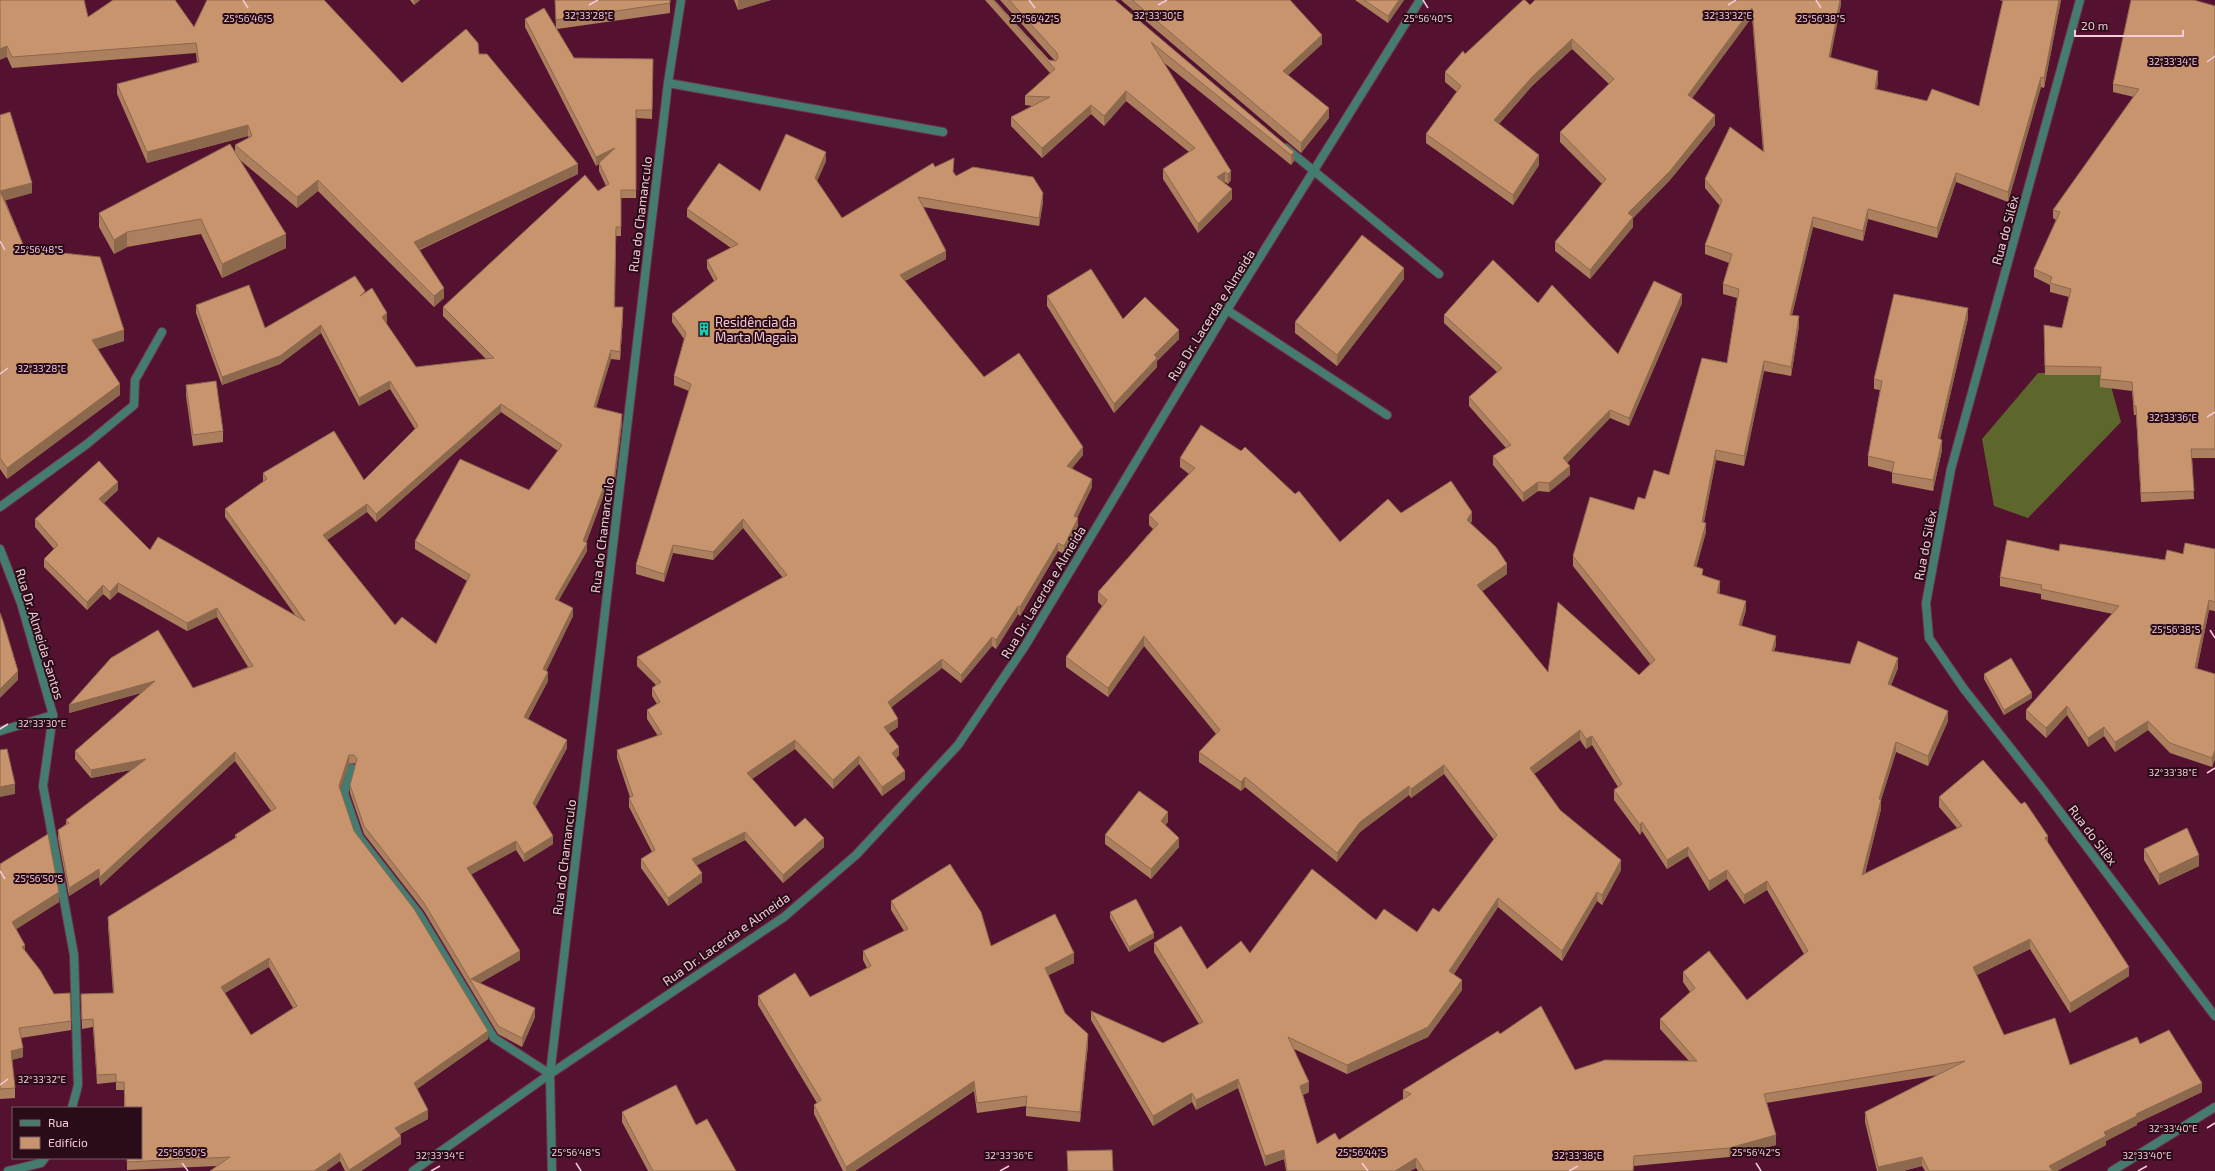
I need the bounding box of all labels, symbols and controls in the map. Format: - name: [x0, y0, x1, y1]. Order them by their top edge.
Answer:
- text: 32°33'28"E: [565, 9, 614, 21]
- text: 32°33'30"E: [1134, 9, 1183, 21]
- text: 32°33'32"E: [1704, 9, 1753, 21]
- text: 25°56'46"S: [224, 12, 273, 24]
- text: 25°56'42"S: [1011, 12, 1060, 24]
- text: 25°56'40"S: [1404, 12, 1453, 24]
- text: 25°56'38"S: [1797, 12, 1846, 24]
- scale bar: [2075, 12, 2183, 38]
- text: 20 m: [2081, 18, 2108, 32]
- text: 32°33'34"E: [2149, 55, 2198, 67]
- street label: Rua do Chamanculo: [625, 155, 655, 273]
- street label: Rua do Silêx: [1988, 193, 2022, 267]
- text: 25°56'48"S: [15, 243, 64, 255]
- street label: Rua Dr. Lacerda e Almeida: [1164, 246, 1258, 384]
- place label: Residência da Marta Magaia: [715, 314, 797, 345]
- building icon: Residência da Marta Magaia: [696, 321, 712, 337]
- text: 32°33'28"E: [18, 362, 67, 374]
- text: 32°33'36"E: [2149, 411, 2198, 423]
- street label: Rua do Chamanculo: [587, 476, 617, 594]
- street label: Rua do Silêx: [1910, 508, 1940, 582]
- street label: Rua Dr. Lacerda e Almeida: [997, 523, 1089, 661]
- street label: Rua Dr. Almeida Santos: [12, 567, 68, 701]
- text: 25°56'38"S: [2152, 623, 2201, 635]
- text: 32°33'30"E: [18, 717, 67, 729]
- text: 32°33'38"E: [2149, 766, 2198, 778]
- street label: Rua do Chamanculo: [549, 798, 579, 916]
- street label: Rua do Silêx: [2065, 802, 2121, 868]
- text: 25°56'50"S: [15, 872, 64, 884]
- street label: Rua Dr. Lacerda e Almeida: [659, 889, 793, 989]
- text: 32°33'32"E: [18, 1073, 67, 1085]
- legend: [12, 1107, 142, 1159]
- text: Rua: [48, 1115, 69, 1129]
- text: 32°33'40"E: [2148, 1122, 2198, 1134]
- text: Edifício: [48, 1135, 88, 1149]
- text: 25°56'50"S: [158, 1146, 207, 1158]
- text: 25°56'48"S: [552, 1146, 601, 1158]
- text: 25°56'44"S: [1338, 1146, 1387, 1158]
- text: 25°56'42"S: [1732, 1146, 1781, 1158]
- text: 32°33'34"E: [416, 1149, 465, 1161]
- text: 32°33'36"E: [985, 1149, 1034, 1161]
- text: 32°33'38"E: [1554, 1149, 1603, 1161]
- text: 32°33'40"E: [2122, 1149, 2172, 1161]

